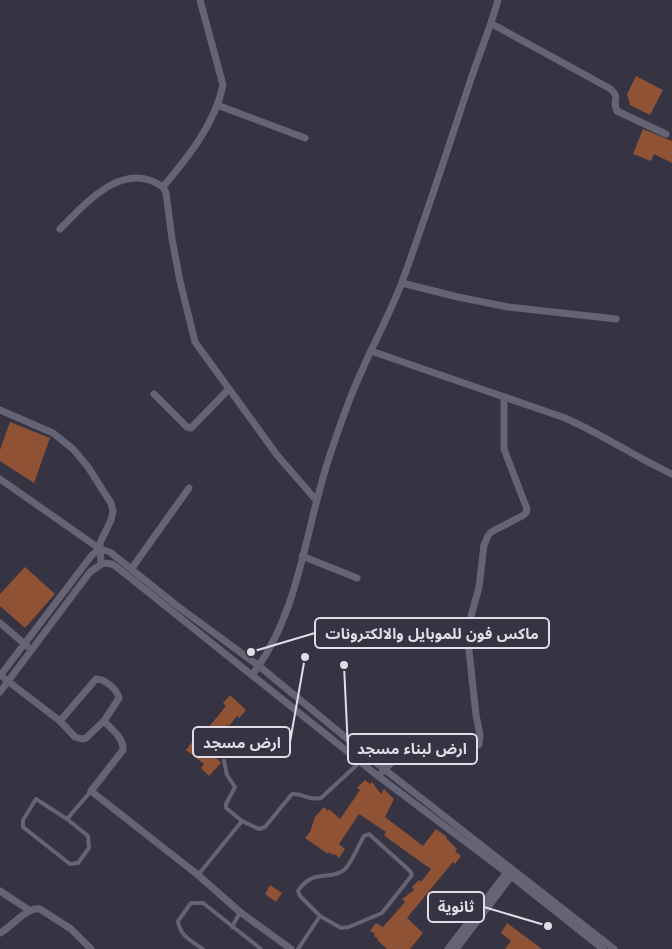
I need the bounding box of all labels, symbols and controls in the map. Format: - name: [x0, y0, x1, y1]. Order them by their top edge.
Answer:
- callout: ماكس فون للموبايل والالكترونات: [315, 618, 549, 648]
- text: ماكس فون للموبايل والالكترونات: [325, 625, 539, 643]
- callout: ارض مسجد: [193, 727, 290, 757]
- text: ارض مسجد: [203, 734, 281, 752]
- callout: ارض لبناء مسجد: [348, 734, 477, 764]
- text: ارض لبناء مسجد: [357, 740, 467, 758]
- callout: ثانوية: [428, 892, 484, 922]
- text: ثانوية: [438, 898, 474, 916]

